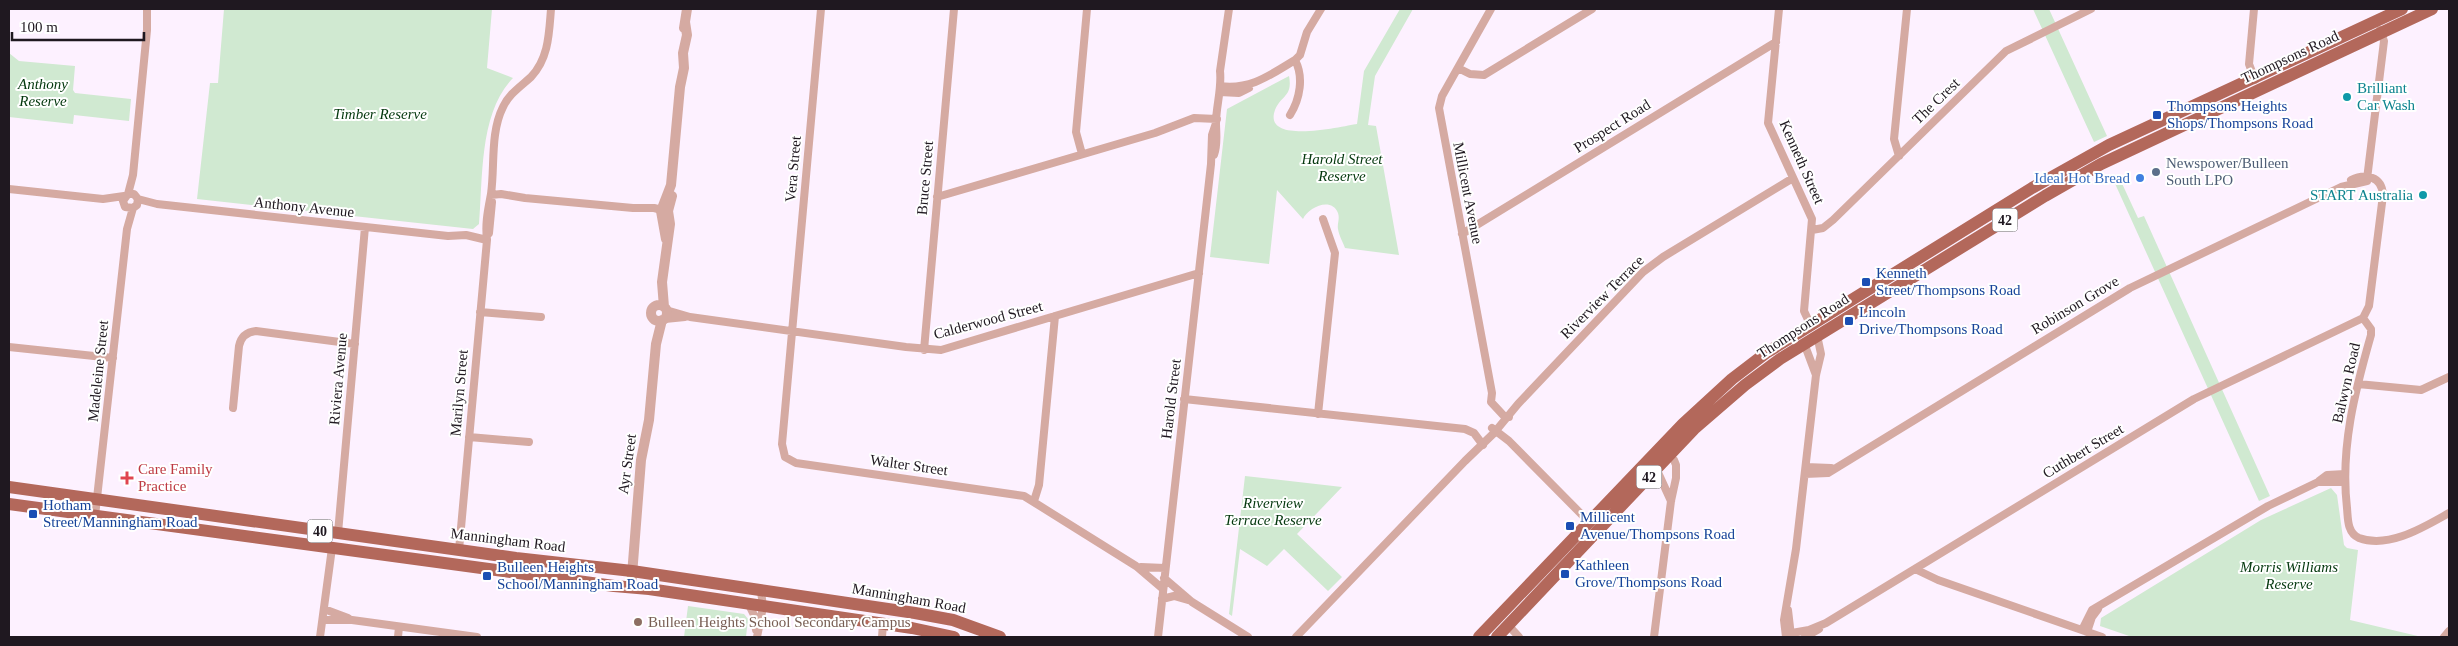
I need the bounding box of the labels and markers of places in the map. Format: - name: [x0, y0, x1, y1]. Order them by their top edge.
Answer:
- place label: Brilliant Car Wash: [2357, 80, 2416, 113]
- marker: Brilliant Car Wash: [2341, 91, 2353, 103]
- place label: Thompsons Heights Shops/Thompsons Road: [2167, 98, 2314, 131]
- marker: Thompsons Heights Shops/Thompsons Road: [2151, 109, 2163, 121]
- place label: Newspower/Bulleen South LPO: [2166, 155, 2289, 188]
- marker: Newspower/Bulleen South LPO: [2150, 166, 2162, 178]
- place label: Ideal Hot Bread: [2034, 170, 2130, 186]
- marker: Ideal Hot Bread: [2134, 172, 2146, 184]
- place label: START Australia: [2310, 187, 2413, 203]
- marker: START Australia: [2417, 189, 2429, 201]
- place label: Kenneth Street/Thompsons Road: [1876, 265, 2021, 298]
- marker: Kenneth Street/Thompsons Road: [1860, 276, 1872, 288]
- place label: Lincoln Drive/Thompsons Road: [1859, 304, 2003, 337]
- marker: Lincoln Drive/Thompsons Road: [1843, 315, 1855, 327]
- place label: Care Family Practice: [138, 461, 213, 494]
- marker: Care Family Practice: [120, 471, 134, 485]
- place label: Hotham Street/Manningham Road: [43, 497, 198, 530]
- marker: Hotham Street/Manningham Road: [27, 508, 39, 520]
- place label: Millicent Avenue/Thompsons Road: [1580, 509, 1736, 542]
- marker: Millicent Avenue/Thompsons Road: [1564, 520, 1576, 532]
- place label: Kathleen Grove/Thompsons Road: [1575, 557, 1723, 590]
- place label: Bulleen Heights School/Manningham Road: [497, 559, 659, 592]
- marker: Kathleen Grove/Thompsons Road: [1559, 568, 1571, 580]
- marker: Bulleen Heights School/Manningham Road: [481, 570, 493, 582]
- place label: Bulleen Heights School Secondary Campus: [648, 614, 911, 630]
- marker: Bulleen Heights School Secondary Campus: [632, 616, 644, 628]

